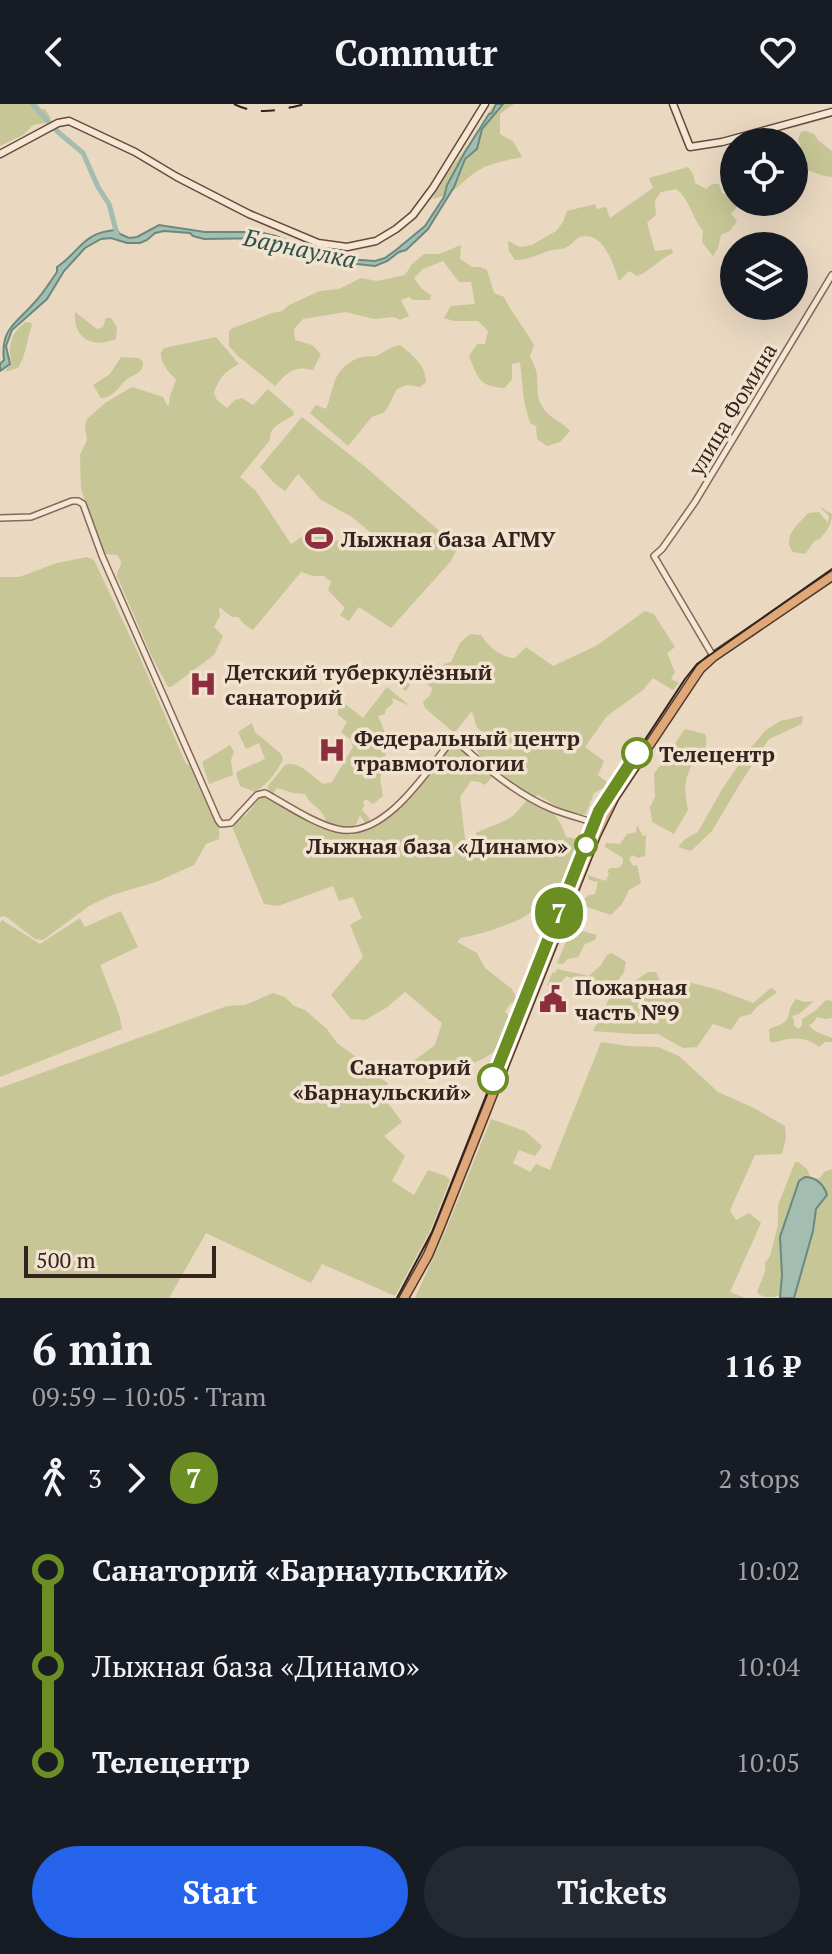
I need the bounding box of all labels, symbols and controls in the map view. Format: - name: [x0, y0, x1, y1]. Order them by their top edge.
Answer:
- text: Commutr: [335, 29, 497, 76]
- icon: back: [32, 30, 76, 74]
- icon: heart: [756, 30, 800, 74]
- map controls: [720, 128, 808, 320]
- button: locate: [720, 128, 808, 216]
- water label: Барнаулка: [240, 220, 359, 276]
- button: layers: [720, 232, 808, 320]
- street label: улица Фомина: [681, 337, 783, 481]
- sports icon: Лыжная база АГМУ: [304, 523, 334, 553]
- place label: Лыжная база АГМУ: [340, 524, 556, 553]
- place label: Детский туберкулёзный санаторий: [225, 657, 493, 711]
- hospital icon: Детский туберкулёзный санаторий: [188, 669, 218, 699]
- place label: Федеральный центр травмотологии: [354, 723, 580, 777]
- hospital icon: Федеральный центр травмотологии: [317, 735, 347, 765]
- marker: Телецентр: [622, 738, 652, 768]
- place label: Телецентр: [659, 739, 775, 768]
- place label: Лыжная база «Динамо»: [305, 831, 568, 860]
- marker: Лыжная база «Динамо»: [575, 834, 597, 856]
- line badge: 7: [533, 887, 585, 939]
- text: 7: [551, 894, 567, 931]
- place label: Пожарная часть №9: [575, 972, 688, 1026]
- public building icon: Пожарная часть №9: [538, 984, 568, 1014]
- place label: Санаторий «Барнаульский»: [293, 1052, 471, 1106]
- marker: Санаторий «Барнаульский»: [478, 1064, 508, 1094]
- scale bar: [24, 1242, 216, 1278]
- text: 500 m: [36, 1245, 96, 1274]
- text: 6 min: [32, 1319, 152, 1378]
- text: 116 ₽: [724, 1346, 800, 1386]
- text: 09:59 – 10:05 · Tram: [32, 1379, 266, 1413]
- icon: walk: [32, 1456, 76, 1500]
- icon: forward: [114, 1456, 158, 1500]
- text: 7: [186, 1459, 202, 1496]
- text: 3: [88, 1461, 102, 1495]
- text: 2 stops: [719, 1461, 800, 1495]
- text: Санаторий «Барнаульский»: [92, 1550, 508, 1590]
- text: 10:02: [736, 1553, 800, 1587]
- text: Лыжная база «Динамо»: [92, 1646, 420, 1686]
- text: 10:04: [736, 1649, 800, 1683]
- text: Телецентр: [92, 1742, 250, 1782]
- text: 10:05: [736, 1745, 800, 1779]
- button: Start: [32, 1846, 408, 1938]
- button: Tickets: [424, 1846, 800, 1938]

